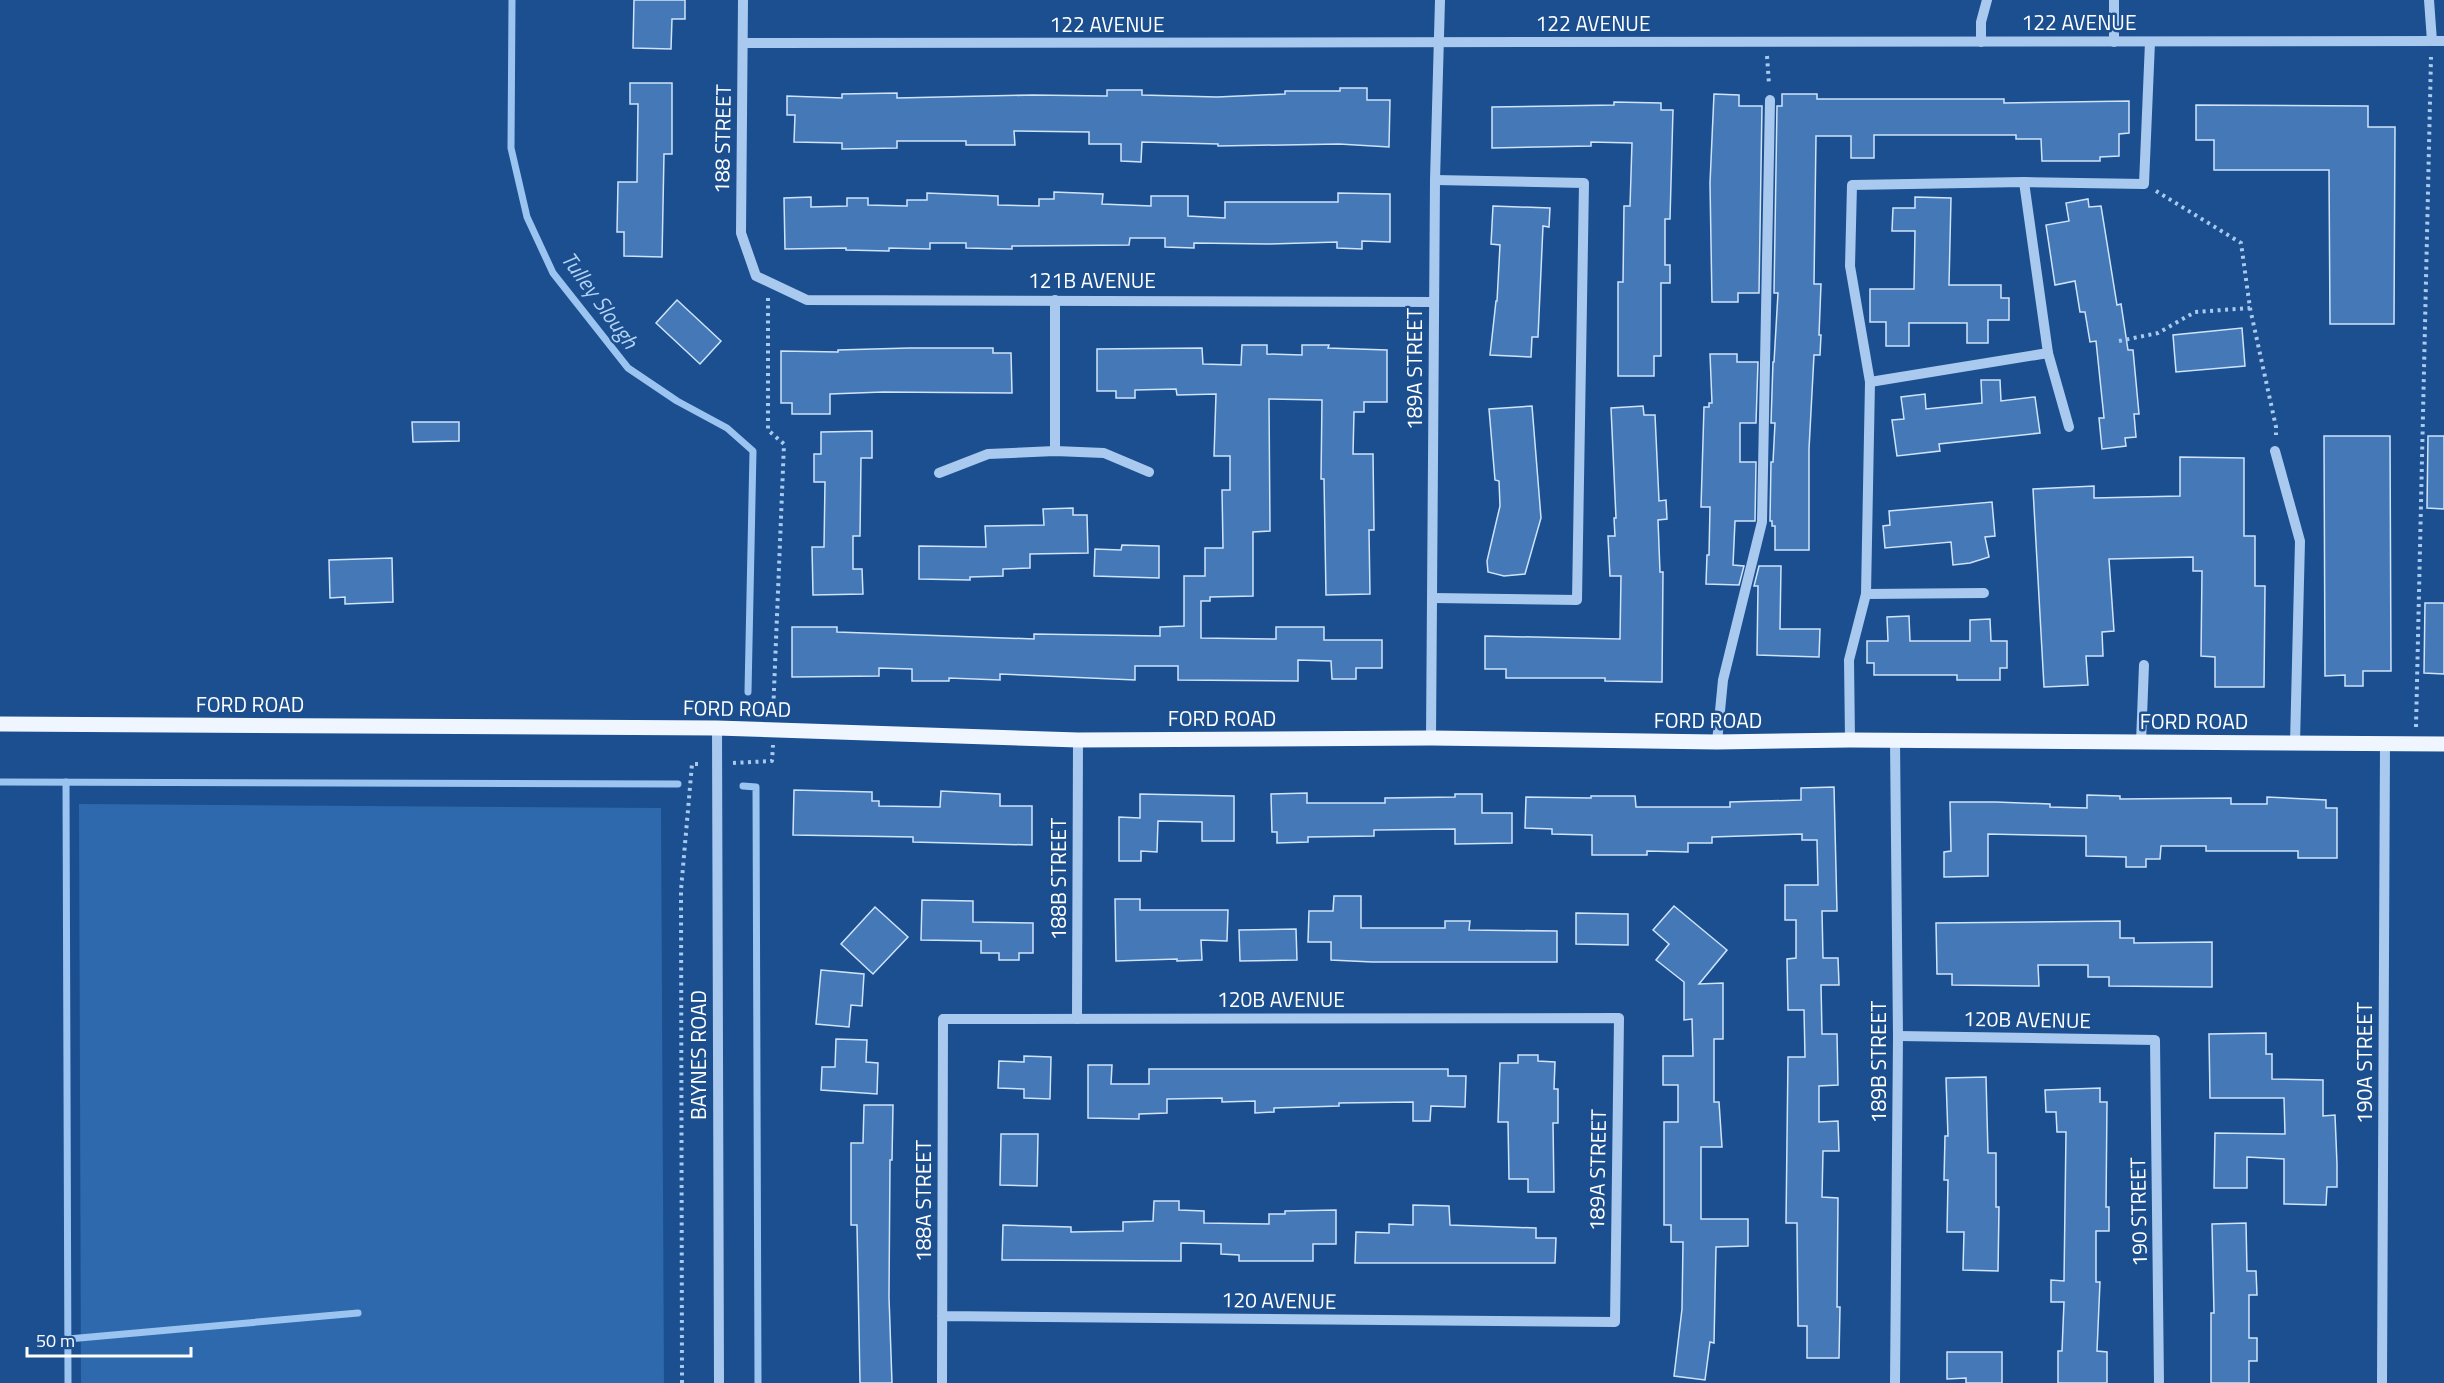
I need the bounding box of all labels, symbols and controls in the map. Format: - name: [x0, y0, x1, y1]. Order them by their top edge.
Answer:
- street label: 122 AVENUE: [2022, 6, 2137, 38]
- street label: 122 AVENUE: [1536, 7, 1651, 39]
- street label: 122 AVENUE: [1050, 8, 1165, 40]
- street label: 188 STREET: [705, 84, 739, 194]
- water label: Tulley Slough: [553, 244, 648, 356]
- street label: 121B AVENUE: [1028, 264, 1156, 296]
- street label: 189A STREET: [1398, 308, 1430, 430]
- street label: FORD ROAD: [196, 688, 304, 720]
- street label: FORD ROAD: [683, 691, 791, 725]
- street label: FORD ROAD: [1168, 702, 1276, 734]
- street label: FORD ROAD: [1654, 704, 1762, 736]
- street label: FORD ROAD: [2140, 705, 2248, 737]
- street label: 188B STREET: [1042, 818, 1074, 940]
- street label: 120B AVENUE: [1217, 983, 1345, 1015]
- street label: BAYNES ROAD: [682, 990, 714, 1120]
- street label: 189B STREET: [1862, 1001, 1894, 1123]
- street label: 120B AVENUE: [1963, 1002, 2091, 1036]
- street label: 190A STREET: [2348, 1002, 2380, 1124]
- street label: 189A STREET: [1580, 1109, 1614, 1231]
- street label: 188A STREET: [907, 1140, 939, 1262]
- street label: 190 STREET: [2121, 1157, 2155, 1267]
- street label: 120 AVENUE: [1221, 1283, 1337, 1317]
- scale bar: [27, 1320, 190, 1358]
- text: 50 m: [36, 1327, 75, 1354]

